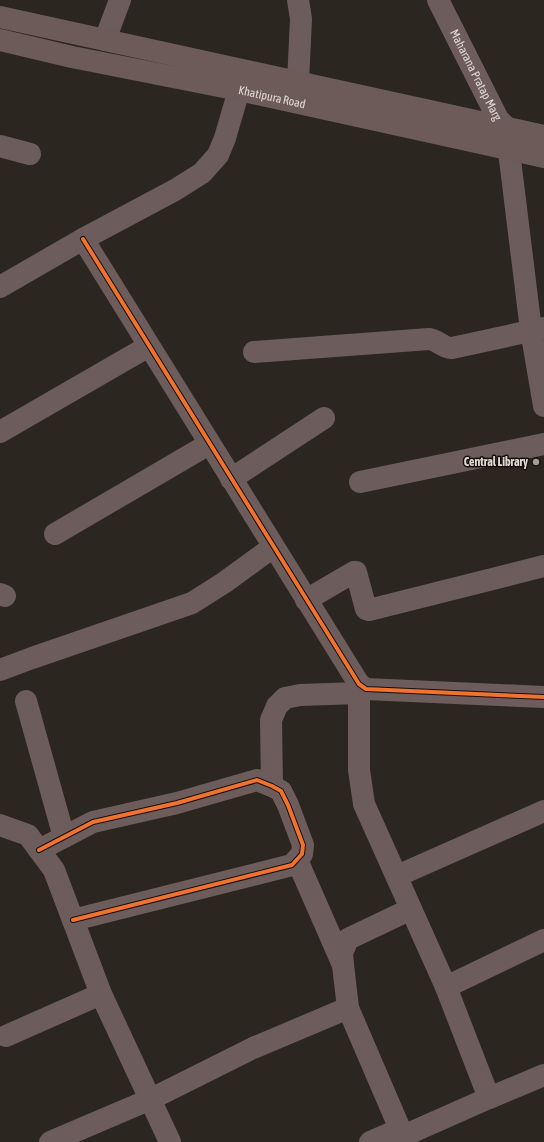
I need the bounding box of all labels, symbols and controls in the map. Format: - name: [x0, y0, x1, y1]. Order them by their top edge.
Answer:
- street label: Maharana Pratap Marg: [447, 27, 505, 124]
- street label: Khatipura Road: [237, 83, 307, 111]
- place label: Central Library: [464, 455, 528, 469]
- marker: Central Library: [531, 457, 541, 467]

